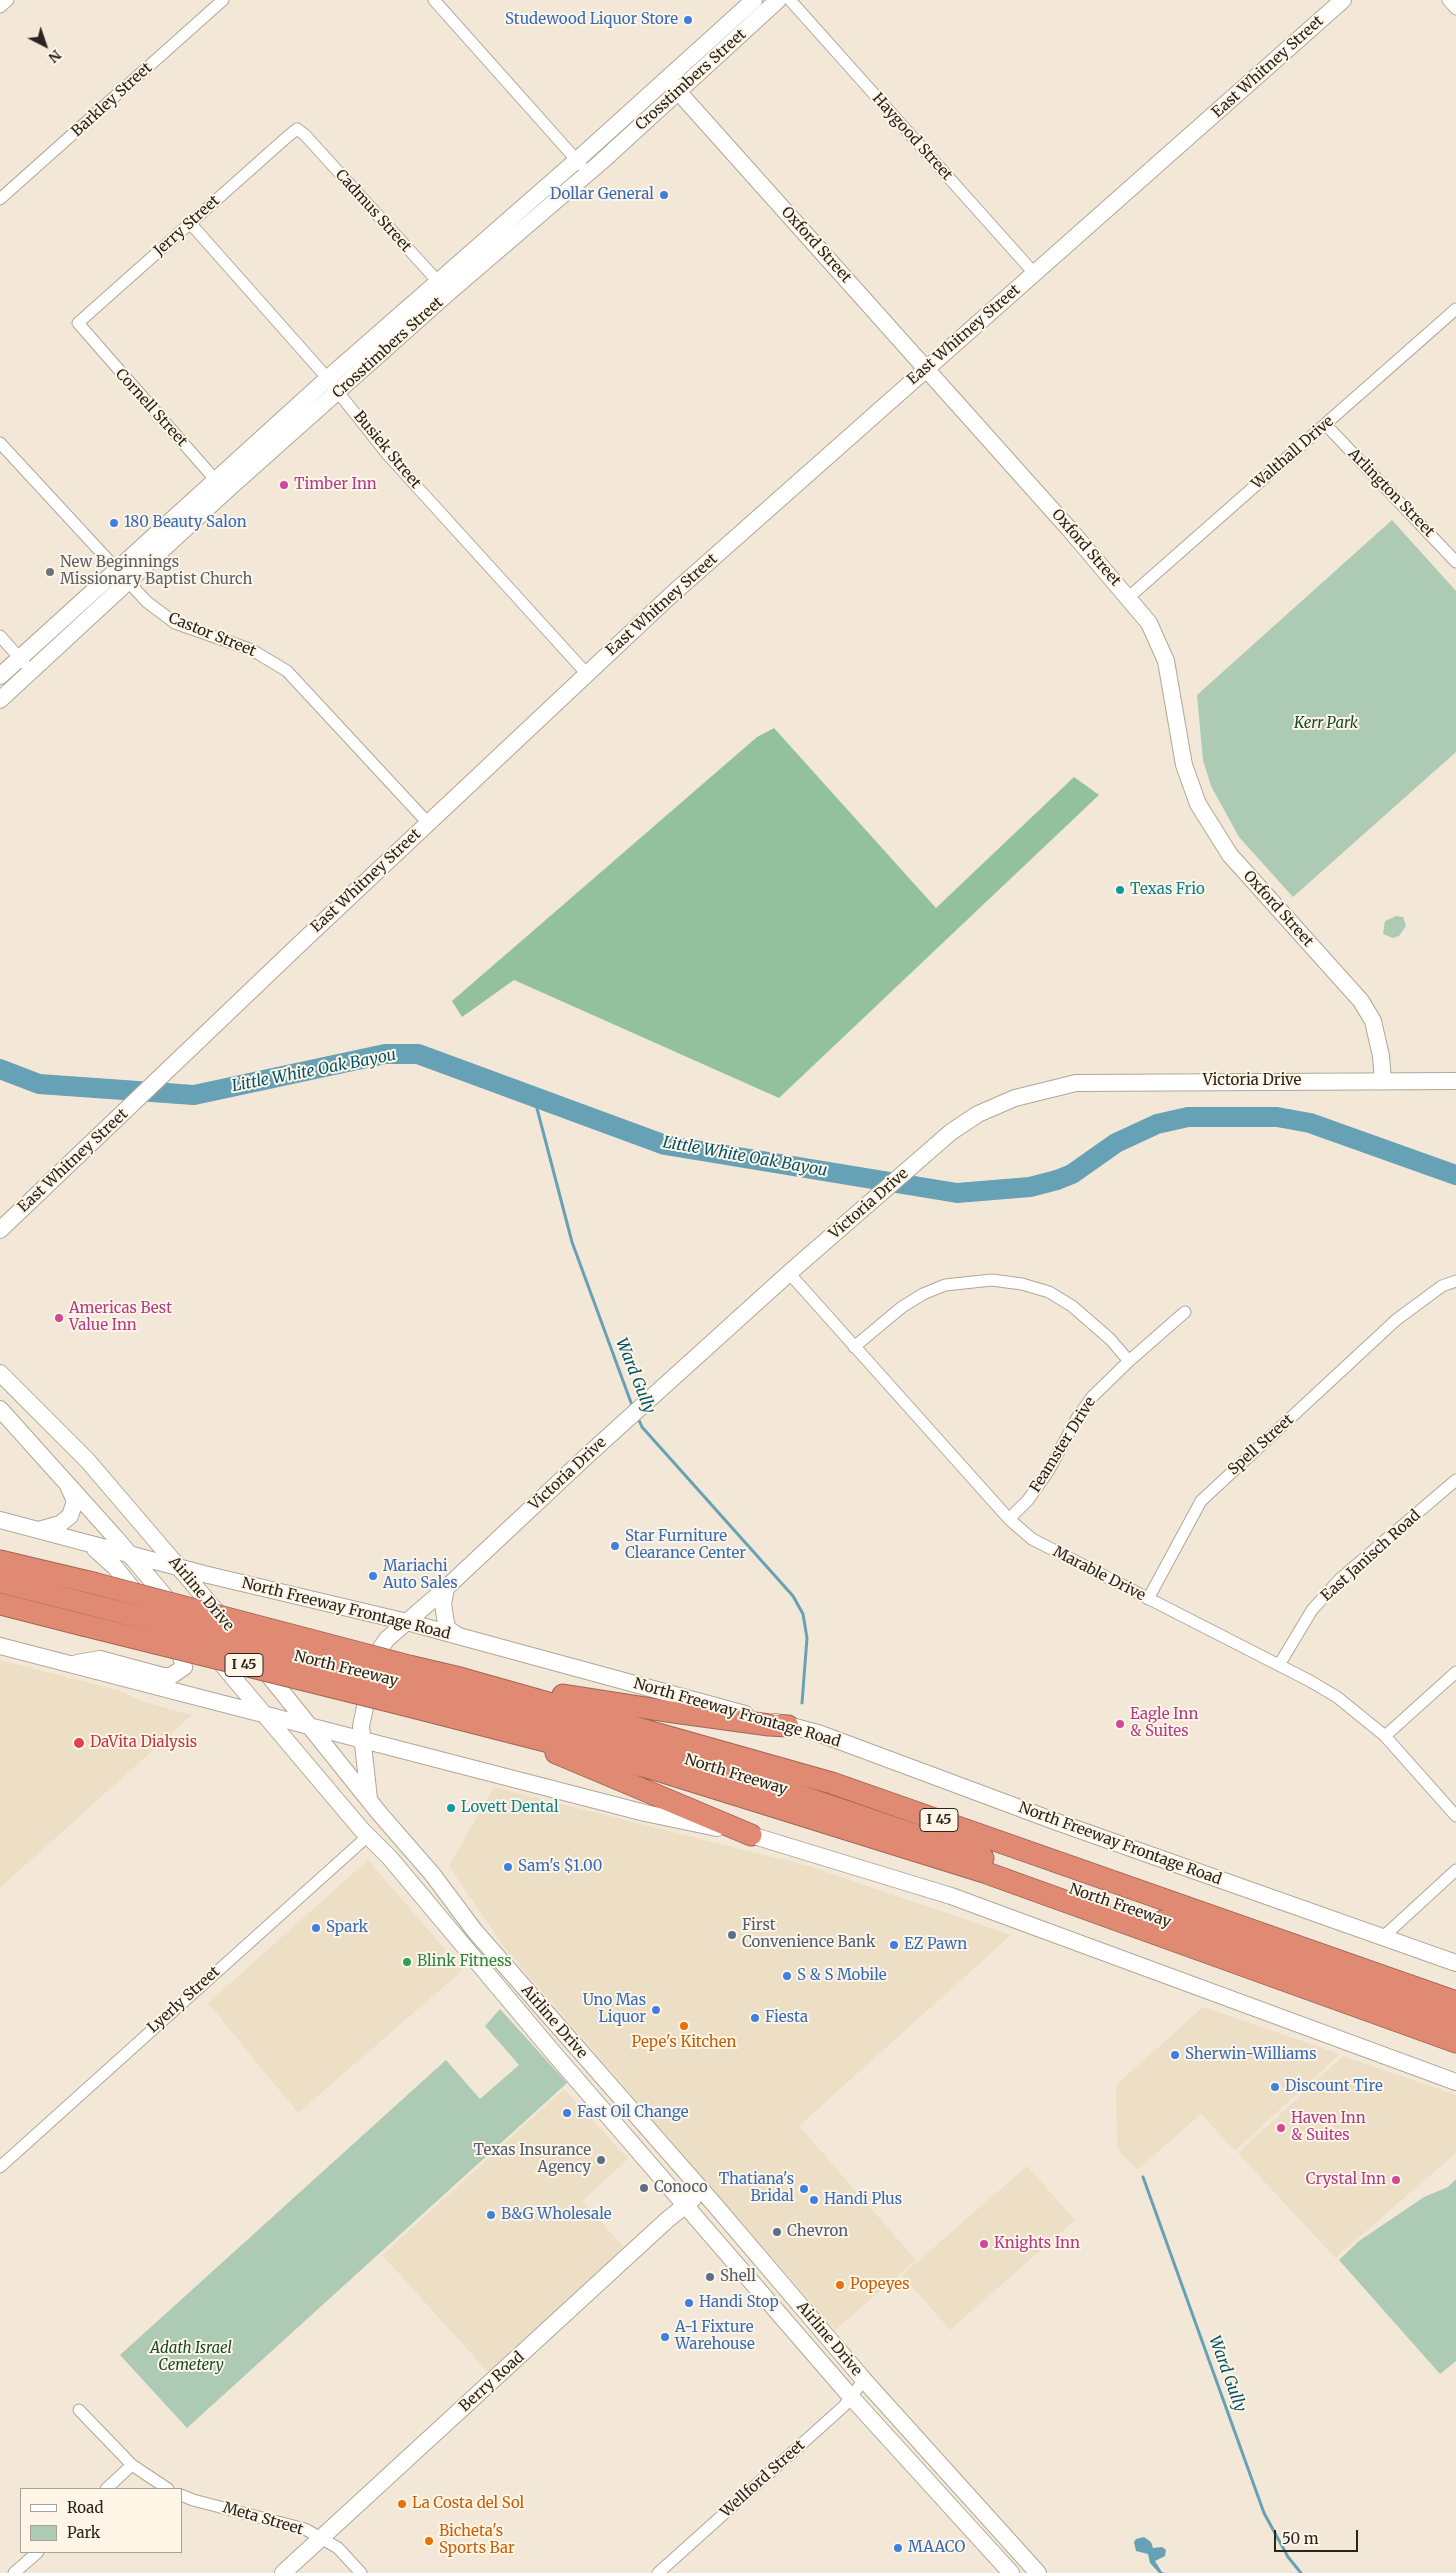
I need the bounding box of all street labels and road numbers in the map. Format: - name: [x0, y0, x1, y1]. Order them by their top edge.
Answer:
- street label: East Whitney Street: [1209, 12, 1327, 122]
- street label: Crosstimbers Street: [632, 26, 750, 134]
- street label: Barkley Street: [68, 59, 156, 141]
- street label: Haygood Street: [868, 90, 956, 184]
- street label: Cadmus Street: [331, 166, 415, 256]
- street label: Jerry Street: [151, 192, 223, 260]
- street label: Oxford Street: [777, 203, 855, 287]
- street label: East Whitney Street: [904, 281, 1024, 389]
- street label: Crosstimbers Street: [329, 294, 447, 402]
- street label: Cornell Street: [111, 365, 191, 451]
- street label: Busiek Street: [350, 408, 424, 492]
- street label: Walthall Drive: [1248, 413, 1338, 493]
- street label: Arlington Street: [1344, 445, 1438, 541]
- street label: Oxford Street: [1048, 506, 1124, 590]
- street label: East Whitney Street: [603, 550, 721, 660]
- street label: Castor Street: [166, 609, 258, 661]
- street label: East Whitney Street: [307, 825, 425, 937]
- street label: Oxford Street: [1239, 867, 1317, 951]
- street label: Victoria Drive: [1203, 1072, 1301, 1090]
- street label: East Whitney Street: [14, 1105, 132, 1217]
- street label: Victoria Drive: [826, 1165, 912, 1243]
- street label: Feamster Drive: [1026, 1394, 1100, 1496]
- street label: Spell Street: [1225, 1411, 1297, 1479]
- street label: Victoria Drive: [526, 1434, 610, 1514]
- street label: East Janisch Road: [1318, 1507, 1424, 1605]
- street label: Marable Drive: [1050, 1543, 1148, 1605]
- street label: Airline Drive: [165, 1553, 237, 1635]
- street label: North Freeway Frontage Road: [240, 1574, 452, 1644]
- street label: North Freeway: [292, 1647, 400, 1691]
- road number: I 45: [225, 1654, 263, 1676]
- street label: North Freeway Frontage Road: [631, 1675, 843, 1751]
- street label: North Freeway: [682, 1751, 790, 1799]
- street label: North Freeway Frontage Road: [1016, 1799, 1224, 1889]
- road number: I 45: [920, 1808, 958, 1832]
- street label: North Freeway: [1067, 1880, 1173, 1932]
- street label: Lyerly Street: [144, 1963, 224, 2037]
- street label: Airline Drive: [517, 1982, 591, 2062]
- street label: Airline Drive: [793, 2298, 865, 2380]
- street label: Berry Road: [456, 2348, 528, 2416]
- street label: Wellford Street: [717, 2436, 809, 2522]
- street label: Meta Street: [221, 2499, 305, 2539]

